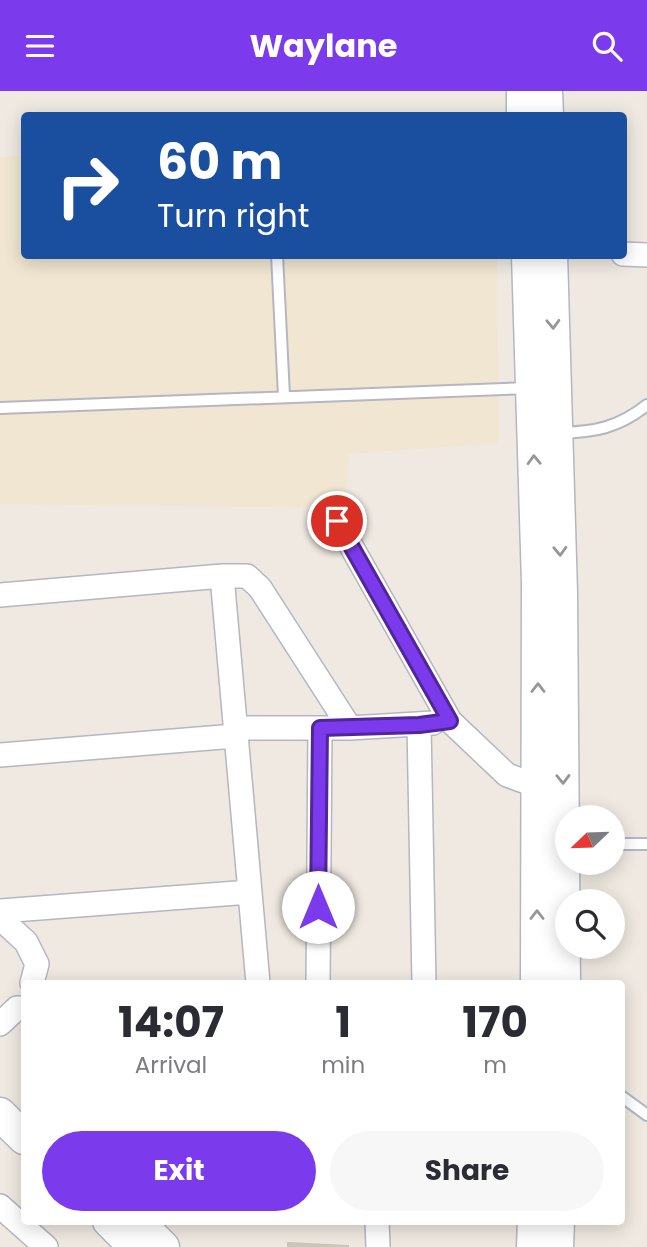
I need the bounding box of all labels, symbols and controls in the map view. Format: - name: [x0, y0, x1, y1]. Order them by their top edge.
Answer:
- text: Waylane: [249, 23, 398, 68]
- icon: menu: [21, 27, 59, 65]
- icon: search: [588, 27, 626, 65]
- text: 60 m: [157, 128, 282, 196]
- icon: right: [42, 140, 133, 231]
- text: Turn right: [157, 193, 309, 238]
- one-way arrow: [546, 318, 561, 329]
- one-way arrow: [527, 455, 542, 466]
- pin: [307, 491, 367, 551]
- icon: arrive: [318, 502, 356, 540]
- one-way arrow: [553, 546, 568, 557]
- one-way arrow: [530, 682, 546, 693]
- one-way arrow: [555, 774, 571, 784]
- north arrow: [555, 805, 625, 875]
- map controls: [555, 805, 625, 959]
- position arrow: [281, 870, 355, 944]
- button: search: [555, 889, 625, 959]
- one-way arrow: [529, 910, 545, 920]
- text: 14:07: [118, 993, 224, 1052]
- text: 1: [335, 993, 351, 1052]
- text: 170: [462, 993, 528, 1052]
- text: Arrival: [135, 1049, 207, 1081]
- text: min: [321, 1049, 365, 1081]
- text: m: [483, 1049, 507, 1081]
- button: Exit: [42, 1131, 316, 1211]
- button: Share: [330, 1131, 604, 1211]

